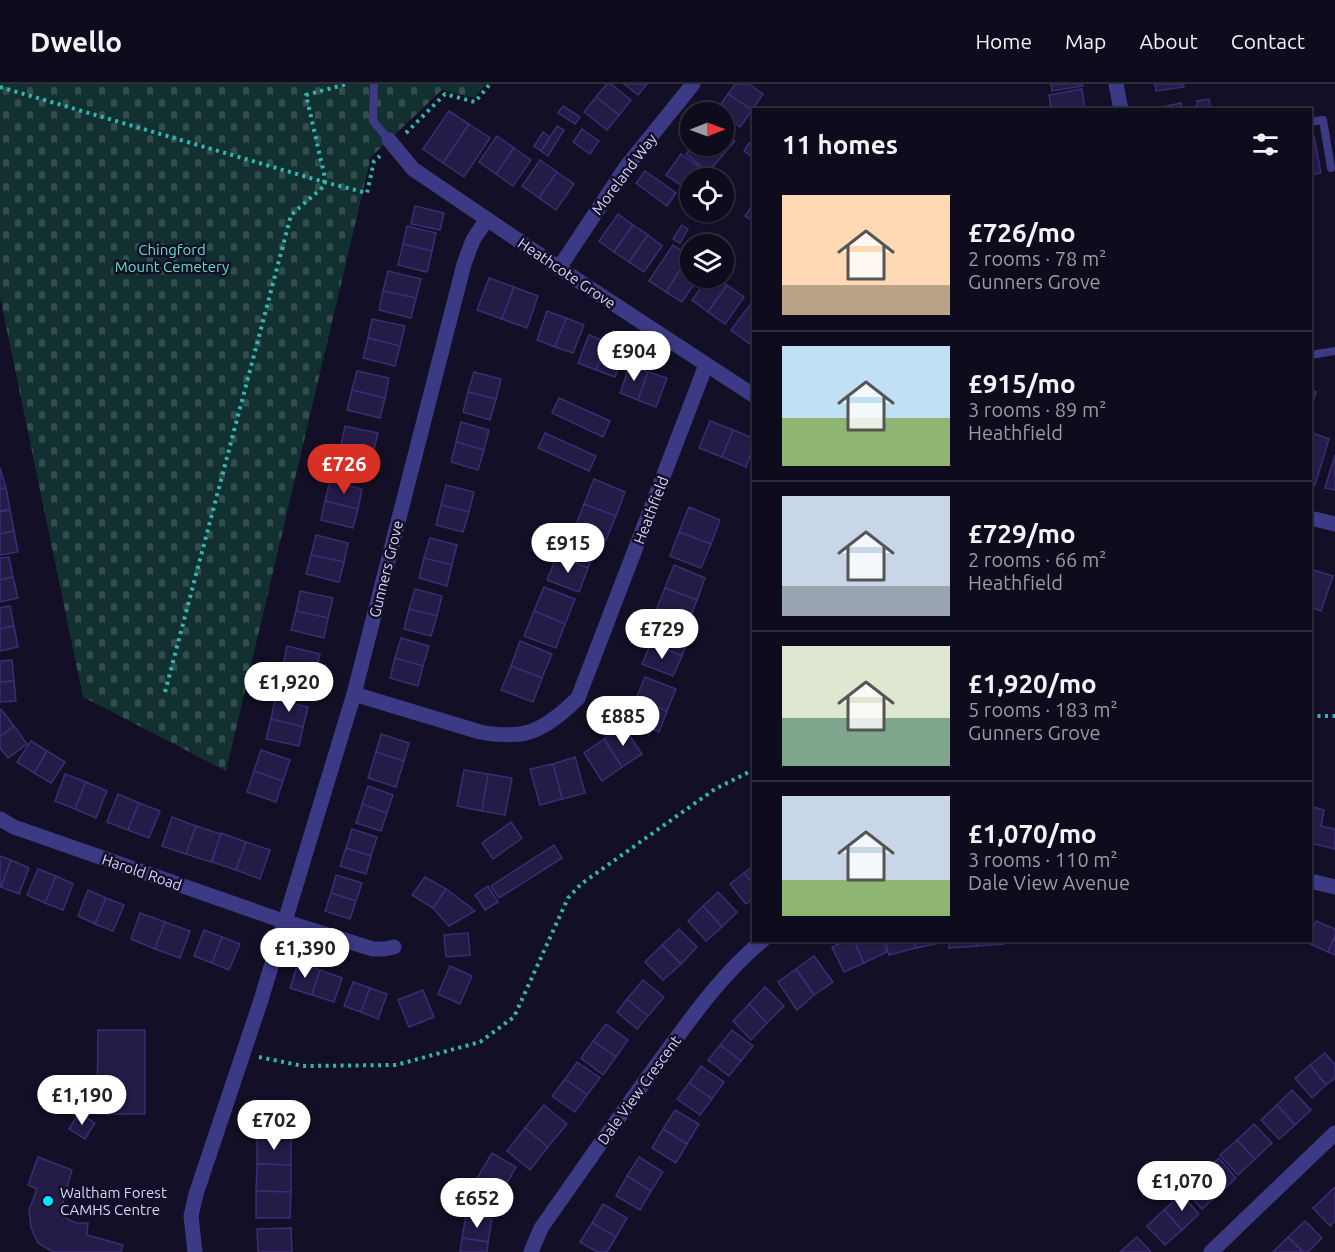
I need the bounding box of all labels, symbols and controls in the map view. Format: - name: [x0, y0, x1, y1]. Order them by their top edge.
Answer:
- text: Dwello: [30, 26, 122, 57]
- text: Home: [975, 29, 1032, 53]
- text: Map: [1065, 29, 1106, 53]
- text: About: [1139, 29, 1198, 53]
- text: Contact: [1231, 29, 1305, 53]
- north arrow: [680, 102, 734, 156]
- map controls: [680, 102, 734, 288]
- icon: filters: [1249, 128, 1282, 161]
- street label: Moreland Way: [588, 130, 660, 218]
- text: 11 homes: [782, 130, 898, 159]
- button: locate: [680, 168, 734, 222]
- text: £726/mo: [968, 218, 1076, 247]
- icon: home: [830, 219, 902, 291]
- street label: Heathcote Grove: [515, 234, 619, 312]
- button: layers: [680, 234, 734, 288]
- park label: Chingford Mount Cemetery: [115, 241, 229, 275]
- text: 2 rooms · 78 m²: [968, 247, 1106, 270]
- text: Gunners Grove: [968, 270, 1101, 293]
- pin: £904: [598, 331, 670, 382]
- text: £904: [611, 339, 657, 362]
- text: £915/mo: [968, 369, 1076, 398]
- icon: home: [830, 370, 902, 442]
- text: 3 rooms · 89 m²: [968, 398, 1106, 421]
- text: Heathfield: [968, 421, 1063, 444]
- pin: £726: [308, 444, 380, 495]
- text: £726: [321, 452, 367, 475]
- street label: Heathfield: [630, 474, 672, 546]
- street label: Gunners Grove: [366, 519, 406, 619]
- text: £729/mo: [968, 519, 1076, 548]
- icon: home: [830, 520, 902, 592]
- pin: £915: [532, 523, 604, 574]
- text: £915: [545, 531, 591, 554]
- text: 2 rooms · 66 m²: [968, 548, 1106, 571]
- text: Heathfield: [968, 571, 1063, 594]
- pin: £729: [626, 609, 698, 660]
- text: £729: [639, 617, 685, 640]
- pin: £1,920: [240, 662, 338, 713]
- text: £1,920/mo: [968, 669, 1097, 698]
- text: £1,920: [258, 670, 320, 693]
- icon: home: [830, 670, 902, 742]
- pin: £885: [587, 696, 659, 747]
- text: 5 rooms · 183 m²: [968, 698, 1118, 721]
- text: £885: [600, 704, 646, 727]
- text: Gunners Grove: [968, 721, 1101, 744]
- text: £1,070/mo: [968, 819, 1097, 848]
- icon: home: [830, 820, 902, 892]
- text: 3 rooms · 110 m²: [968, 848, 1118, 871]
- street label: Harold Road: [100, 850, 184, 894]
- text: Dale View Avenue: [968, 871, 1130, 894]
- pin: £1,390: [256, 928, 354, 979]
- text: £1,390: [274, 936, 336, 959]
- street label: Dale View Crescent: [594, 1032, 684, 1148]
- pin: £1,190: [33, 1075, 131, 1126]
- text: £1,190: [51, 1083, 113, 1106]
- pin: £702: [238, 1100, 310, 1151]
- text: £702: [251, 1108, 297, 1131]
- pin: £1,070: [1133, 1161, 1231, 1212]
- text: £1,070: [1151, 1169, 1213, 1192]
- pin: £652: [441, 1178, 513, 1229]
- place label: Waltham Forest CAMHS Centre: [60, 1184, 167, 1218]
- text: £652: [454, 1186, 500, 1209]
- marker: Waltham Forest CAMHS Centre: [41, 1194, 55, 1208]

